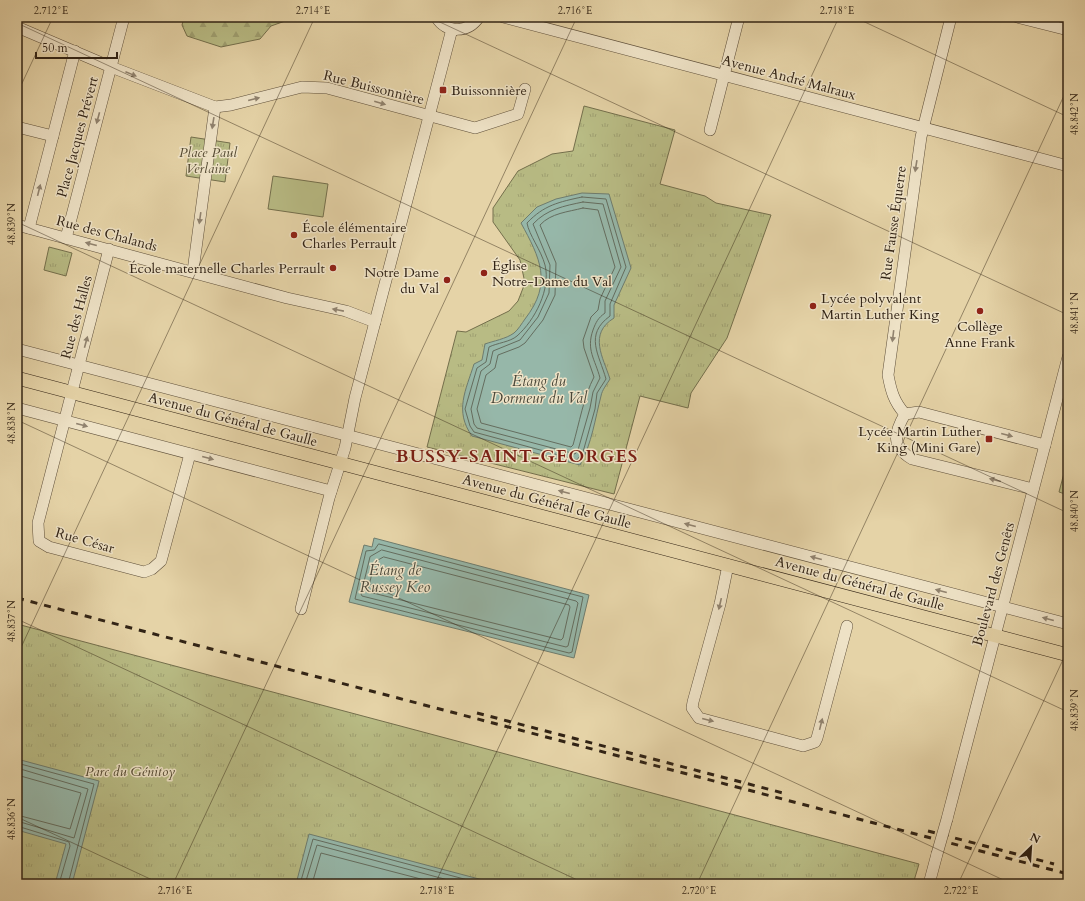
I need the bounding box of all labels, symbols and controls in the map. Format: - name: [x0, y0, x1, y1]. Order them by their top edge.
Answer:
- text: 2.712°E: [34, 4, 68, 18]
- text: 2.714°E: [296, 4, 330, 18]
- text: 2.716°E: [558, 4, 592, 18]
- text: 2.718°E: [820, 4, 854, 18]
- scale bar: [36, 34, 117, 60]
- text: 50 m: [42, 40, 69, 56]
- street label: Avenue André Malraux: [720, 50, 858, 105]
- street label: Rue Buissonnière: [321, 66, 426, 109]
- one-way arrow: [125, 72, 137, 78]
- street label: Place Jacques Prévert: [52, 74, 103, 200]
- place label: Buissonnière: [451, 81, 527, 100]
- marker: Buissonnière: [438, 85, 448, 95]
- text: 48.842°N: [1068, 93, 1082, 135]
- one-way arrow: [248, 96, 260, 102]
- one-way arrow: [374, 100, 386, 106]
- one-way arrow: [95, 112, 101, 124]
- one-way arrow: [210, 117, 216, 129]
- park label: Place Paul Verlaine: [179, 143, 238, 178]
- one-way arrow: [913, 160, 919, 172]
- street label: Rue Fausse Équerre: [876, 165, 911, 282]
- one-way arrow: [36, 184, 42, 196]
- text: 48.839°N: [5, 203, 19, 245]
- street label: Rue des Chalands: [54, 211, 160, 256]
- one-way arrow: [197, 212, 203, 224]
- place label: École élémentaire Charles Perrault: [302, 218, 407, 253]
- marker: École élémentaire Charles Perrault: [289, 230, 299, 240]
- one-way arrow: [84, 241, 97, 247]
- place label: Église Notre-Dame du Val: [492, 256, 612, 291]
- place label: École maternelle Charles Perrault: [129, 259, 326, 278]
- marker: École maternelle Charles Perrault: [328, 263, 338, 273]
- place label: Notre Dame du Val: [364, 263, 439, 298]
- marker: Église Notre-Dame du Val: [479, 268, 489, 278]
- street label: Rue des Halles: [56, 273, 97, 361]
- marker: Notre Dame du Val: [442, 275, 452, 285]
- place label: Lycée polyvalent Martin Luther King: [821, 289, 939, 324]
- text: 48.841°N: [1068, 292, 1082, 334]
- marker: Lycée polyvalent Martin Luther King: [808, 301, 818, 311]
- one-way arrow: [332, 306, 344, 312]
- marker: Collège Anne Frank: [975, 306, 985, 316]
- place label: Collège Anne Frank: [945, 317, 1016, 352]
- one-way arrow: [890, 330, 896, 342]
- one-way arrow: [83, 335, 89, 348]
- water label: Étang du Dormeur du Val: [491, 371, 588, 408]
- street label: Avenue du Général de Gaulle: [146, 388, 319, 451]
- text: 48.838°N: [5, 402, 19, 444]
- one-way arrow: [76, 422, 88, 428]
- place label: Lycée Martin Luther King (Mini Gare): [858, 422, 982, 457]
- one-way arrow: [1001, 433, 1014, 439]
- marker: Lycée Martin Luther King (Mini Gare): [984, 434, 994, 444]
- district label: BUSSY-SAINT-GEORGES: [396, 444, 638, 469]
- one-way arrow: [202, 455, 214, 461]
- street label: Avenue du Général de Gaulle: [460, 470, 633, 533]
- one-way arrow: [989, 477, 1001, 483]
- one-way arrow: [558, 489, 570, 495]
- text: 48.840°N: [1068, 490, 1082, 532]
- street label: Boulevard des Genêts: [968, 520, 1019, 648]
- one-way arrow: [684, 522, 696, 528]
- street label: Rue César: [53, 523, 117, 558]
- street label: Avenue du Général de Gaulle: [773, 552, 946, 615]
- one-way arrow: [809, 555, 821, 561]
- water label: Étang de Russey Keo: [360, 560, 430, 597]
- one-way arrow: [935, 588, 948, 594]
- one-way arrow: [716, 597, 722, 610]
- text: 48.837°N: [5, 600, 19, 642]
- one-way arrow: [1042, 616, 1054, 622]
- text: 48.839°N: [1068, 689, 1082, 731]
- one-way arrow: [702, 718, 714, 724]
- one-way arrow: [818, 718, 824, 730]
- park label: Parc du Génitoy: [85, 762, 175, 781]
- text: 48.836°N: [5, 798, 19, 840]
- north arrow: [1011, 827, 1051, 867]
- text: N: [1028, 830, 1043, 847]
- text: 2.716°E: [158, 884, 192, 898]
- text: 2.718°E: [420, 884, 454, 898]
- text: 2.720°E: [682, 884, 716, 898]
- text: 2.722°E: [944, 884, 978, 898]

